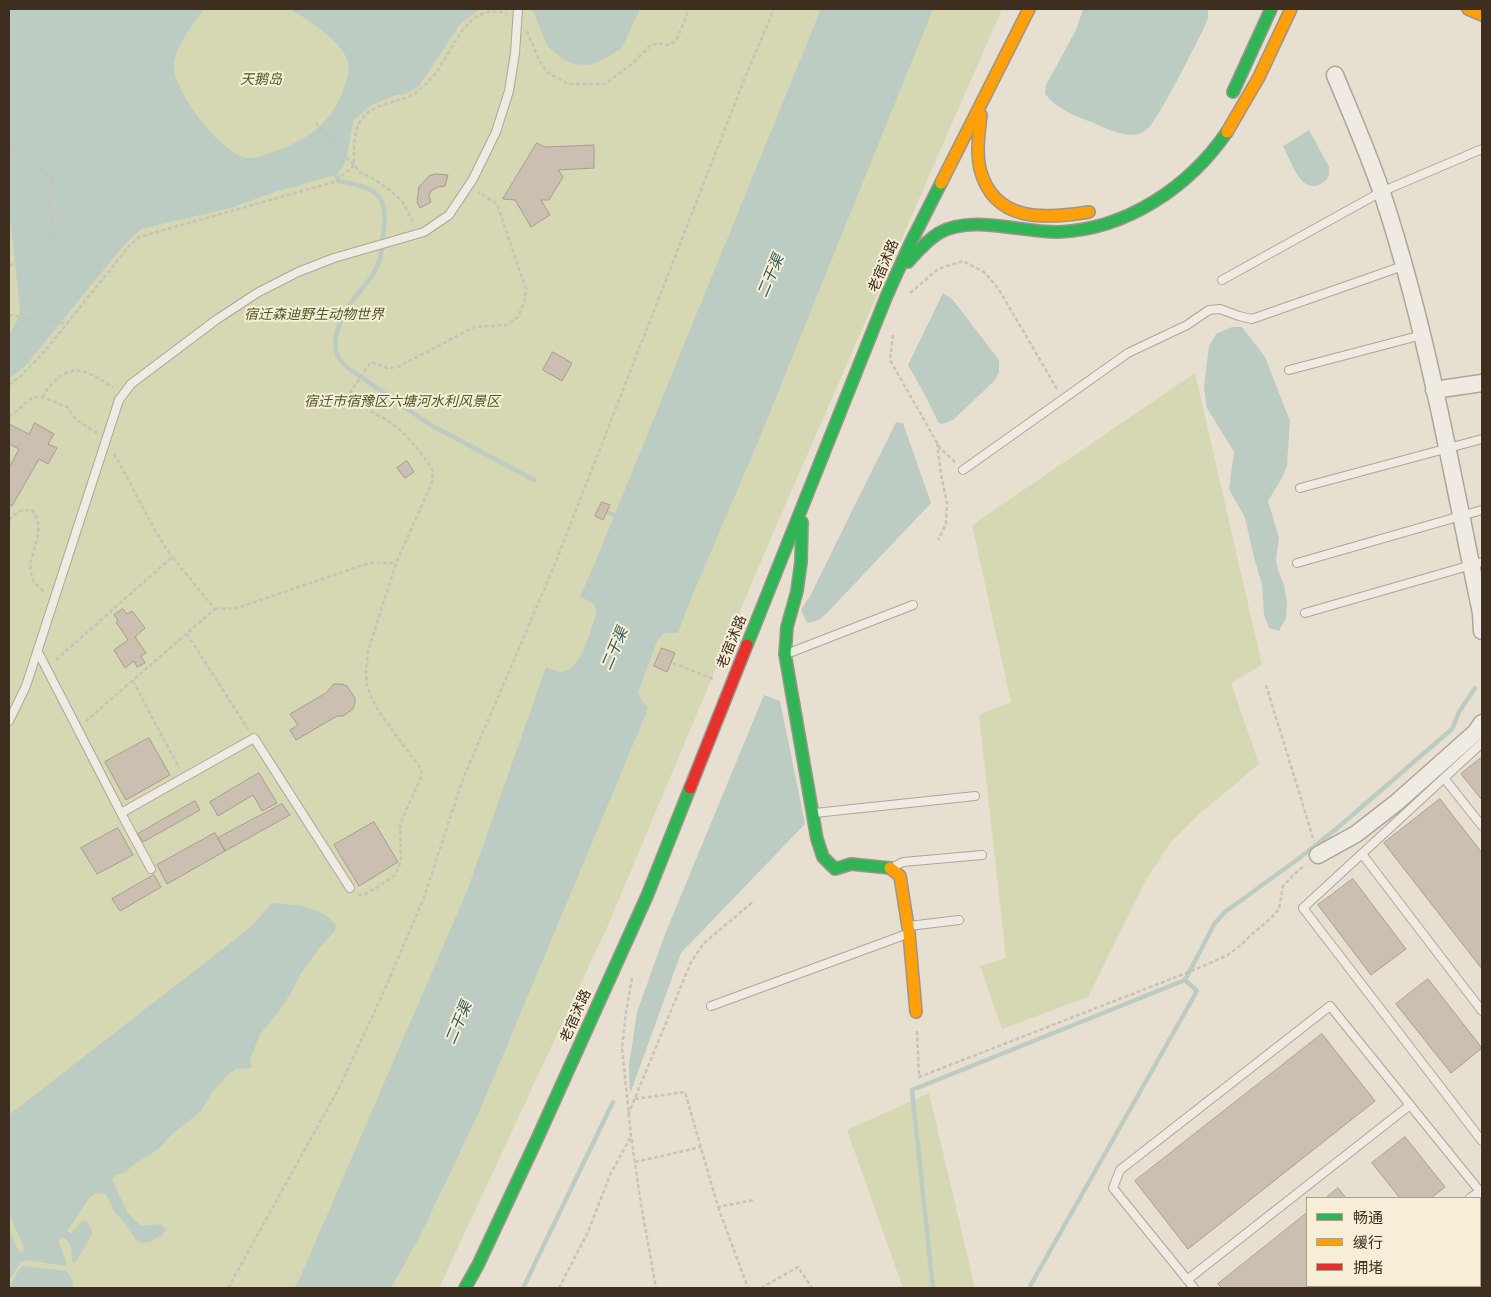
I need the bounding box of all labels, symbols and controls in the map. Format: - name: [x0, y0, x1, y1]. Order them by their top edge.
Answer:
- park label: 天鹅岛: [240, 72, 282, 88]
- street label: 老宿沭路: [865, 237, 903, 295]
- water label: 二干渠: [754, 252, 788, 300]
- park label: 宿迁森迪野生动物世界: [244, 307, 384, 323]
- park label: 宿迁市宿豫区六塘河水利风景区: [304, 394, 500, 410]
- street label: 老宿沭路: [714, 613, 750, 671]
- water label: 二干渠: [598, 625, 632, 673]
- street label: 老宿沭路: [557, 987, 595, 1045]
- water label: 二干渠: [442, 999, 476, 1047]
- legend: [1306, 1197, 1481, 1287]
- text: 畅通: [1353, 1208, 1383, 1227]
- text: 缓行: [1353, 1233, 1383, 1252]
- text: 拥堵: [1353, 1258, 1383, 1277]

